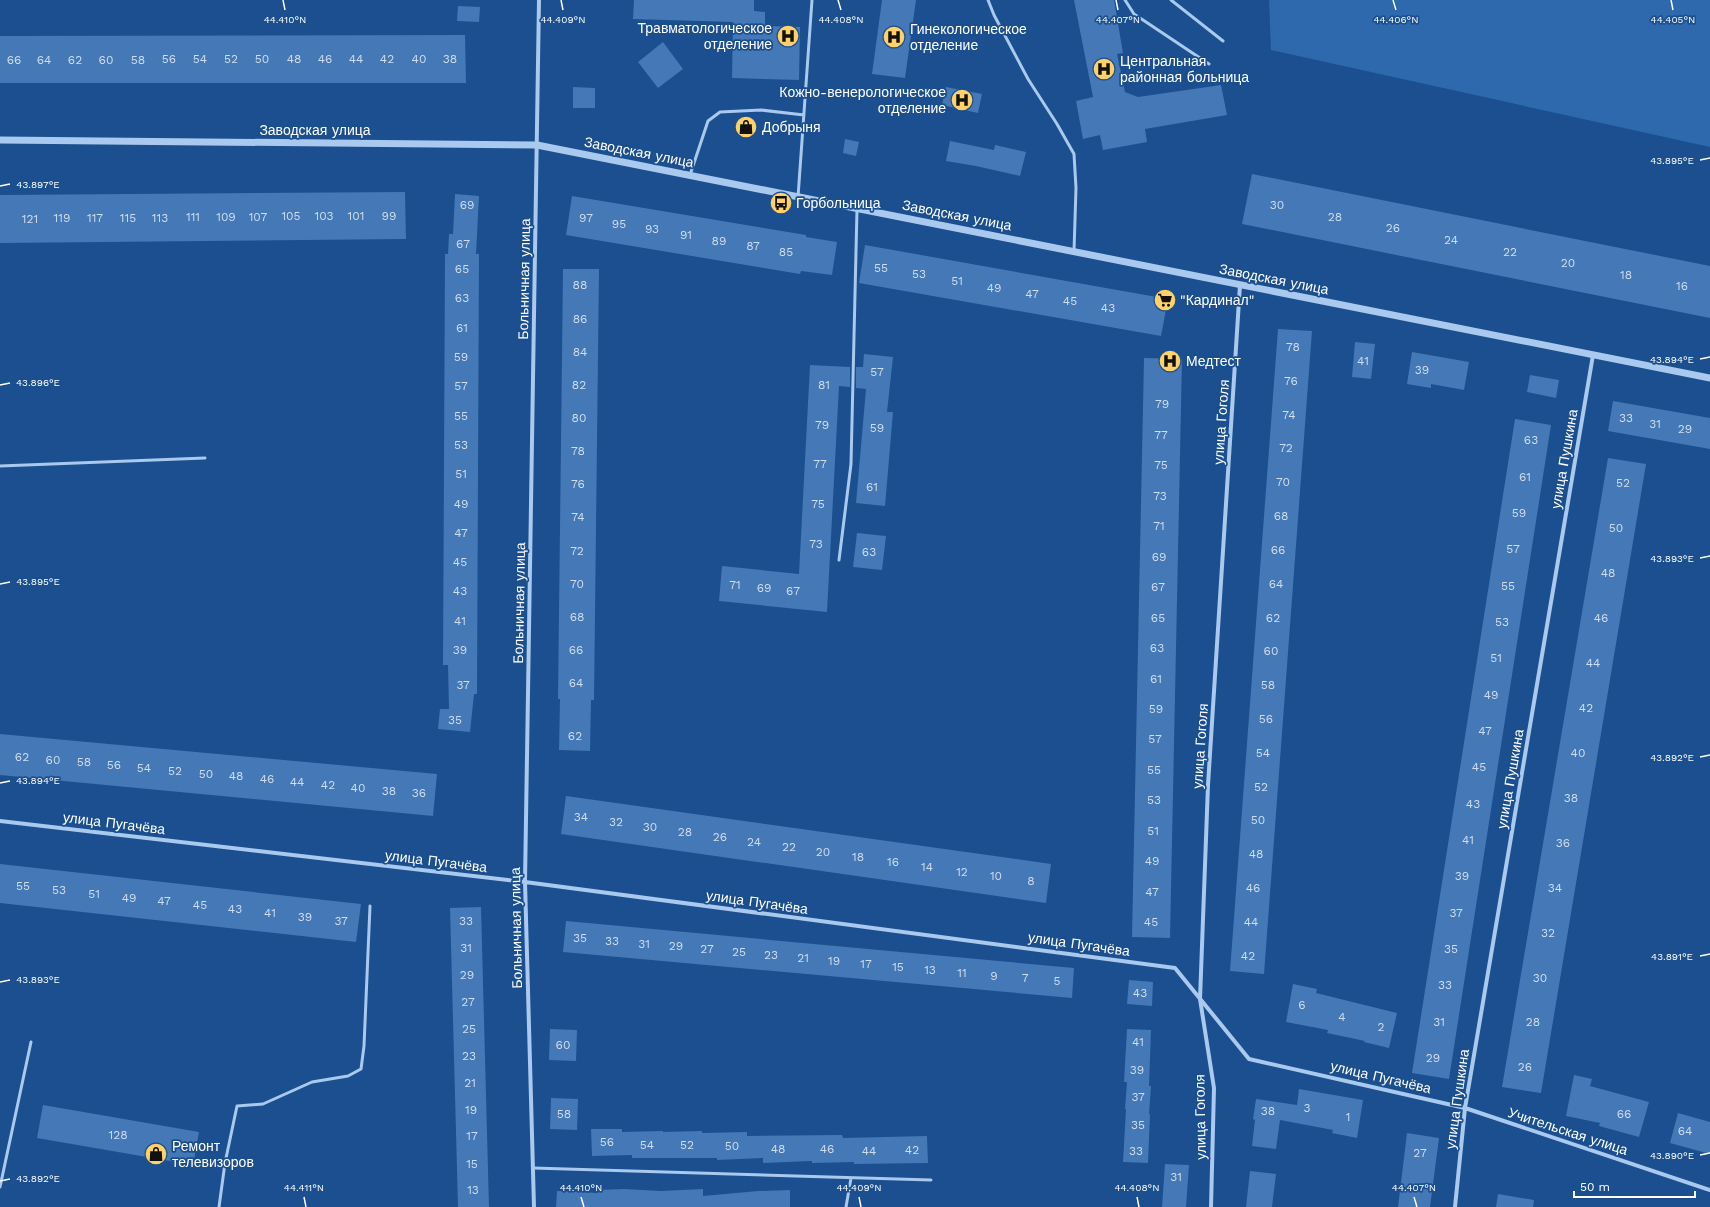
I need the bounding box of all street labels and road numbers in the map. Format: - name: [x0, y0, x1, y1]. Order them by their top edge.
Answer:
- street label: Заводская улица: [259, 122, 371, 138]
- street label: Заводская улица: [583, 134, 695, 171]
- street label: Заводская улица: [901, 197, 1013, 234]
- street label: Больничная улица: [515, 218, 533, 340]
- street label: Заводская улица: [1218, 261, 1330, 298]
- street label: улица Гоголя: [1210, 379, 1232, 465]
- street label: улица Пушкина: [1547, 408, 1581, 510]
- street label: Больничная улица: [510, 542, 528, 664]
- street label: улица Гоголя: [1189, 703, 1211, 789]
- street label: улица Пушкина: [1493, 728, 1527, 830]
- street label: улица Пугачёва: [62, 809, 166, 837]
- street label: улица Пугачёва: [384, 847, 488, 875]
- street label: Больничная улица: [507, 867, 525, 989]
- street label: улица Пугачёва: [705, 887, 809, 917]
- street label: улица Пугачёва: [1027, 929, 1131, 959]
- street label: улица Пушкина: [1442, 1048, 1472, 1150]
- street label: улица Пугачёва: [1329, 1058, 1433, 1096]
- street label: улица Гоголя: [1191, 1074, 1209, 1160]
- street label: Учительская улица: [1506, 1104, 1630, 1158]

